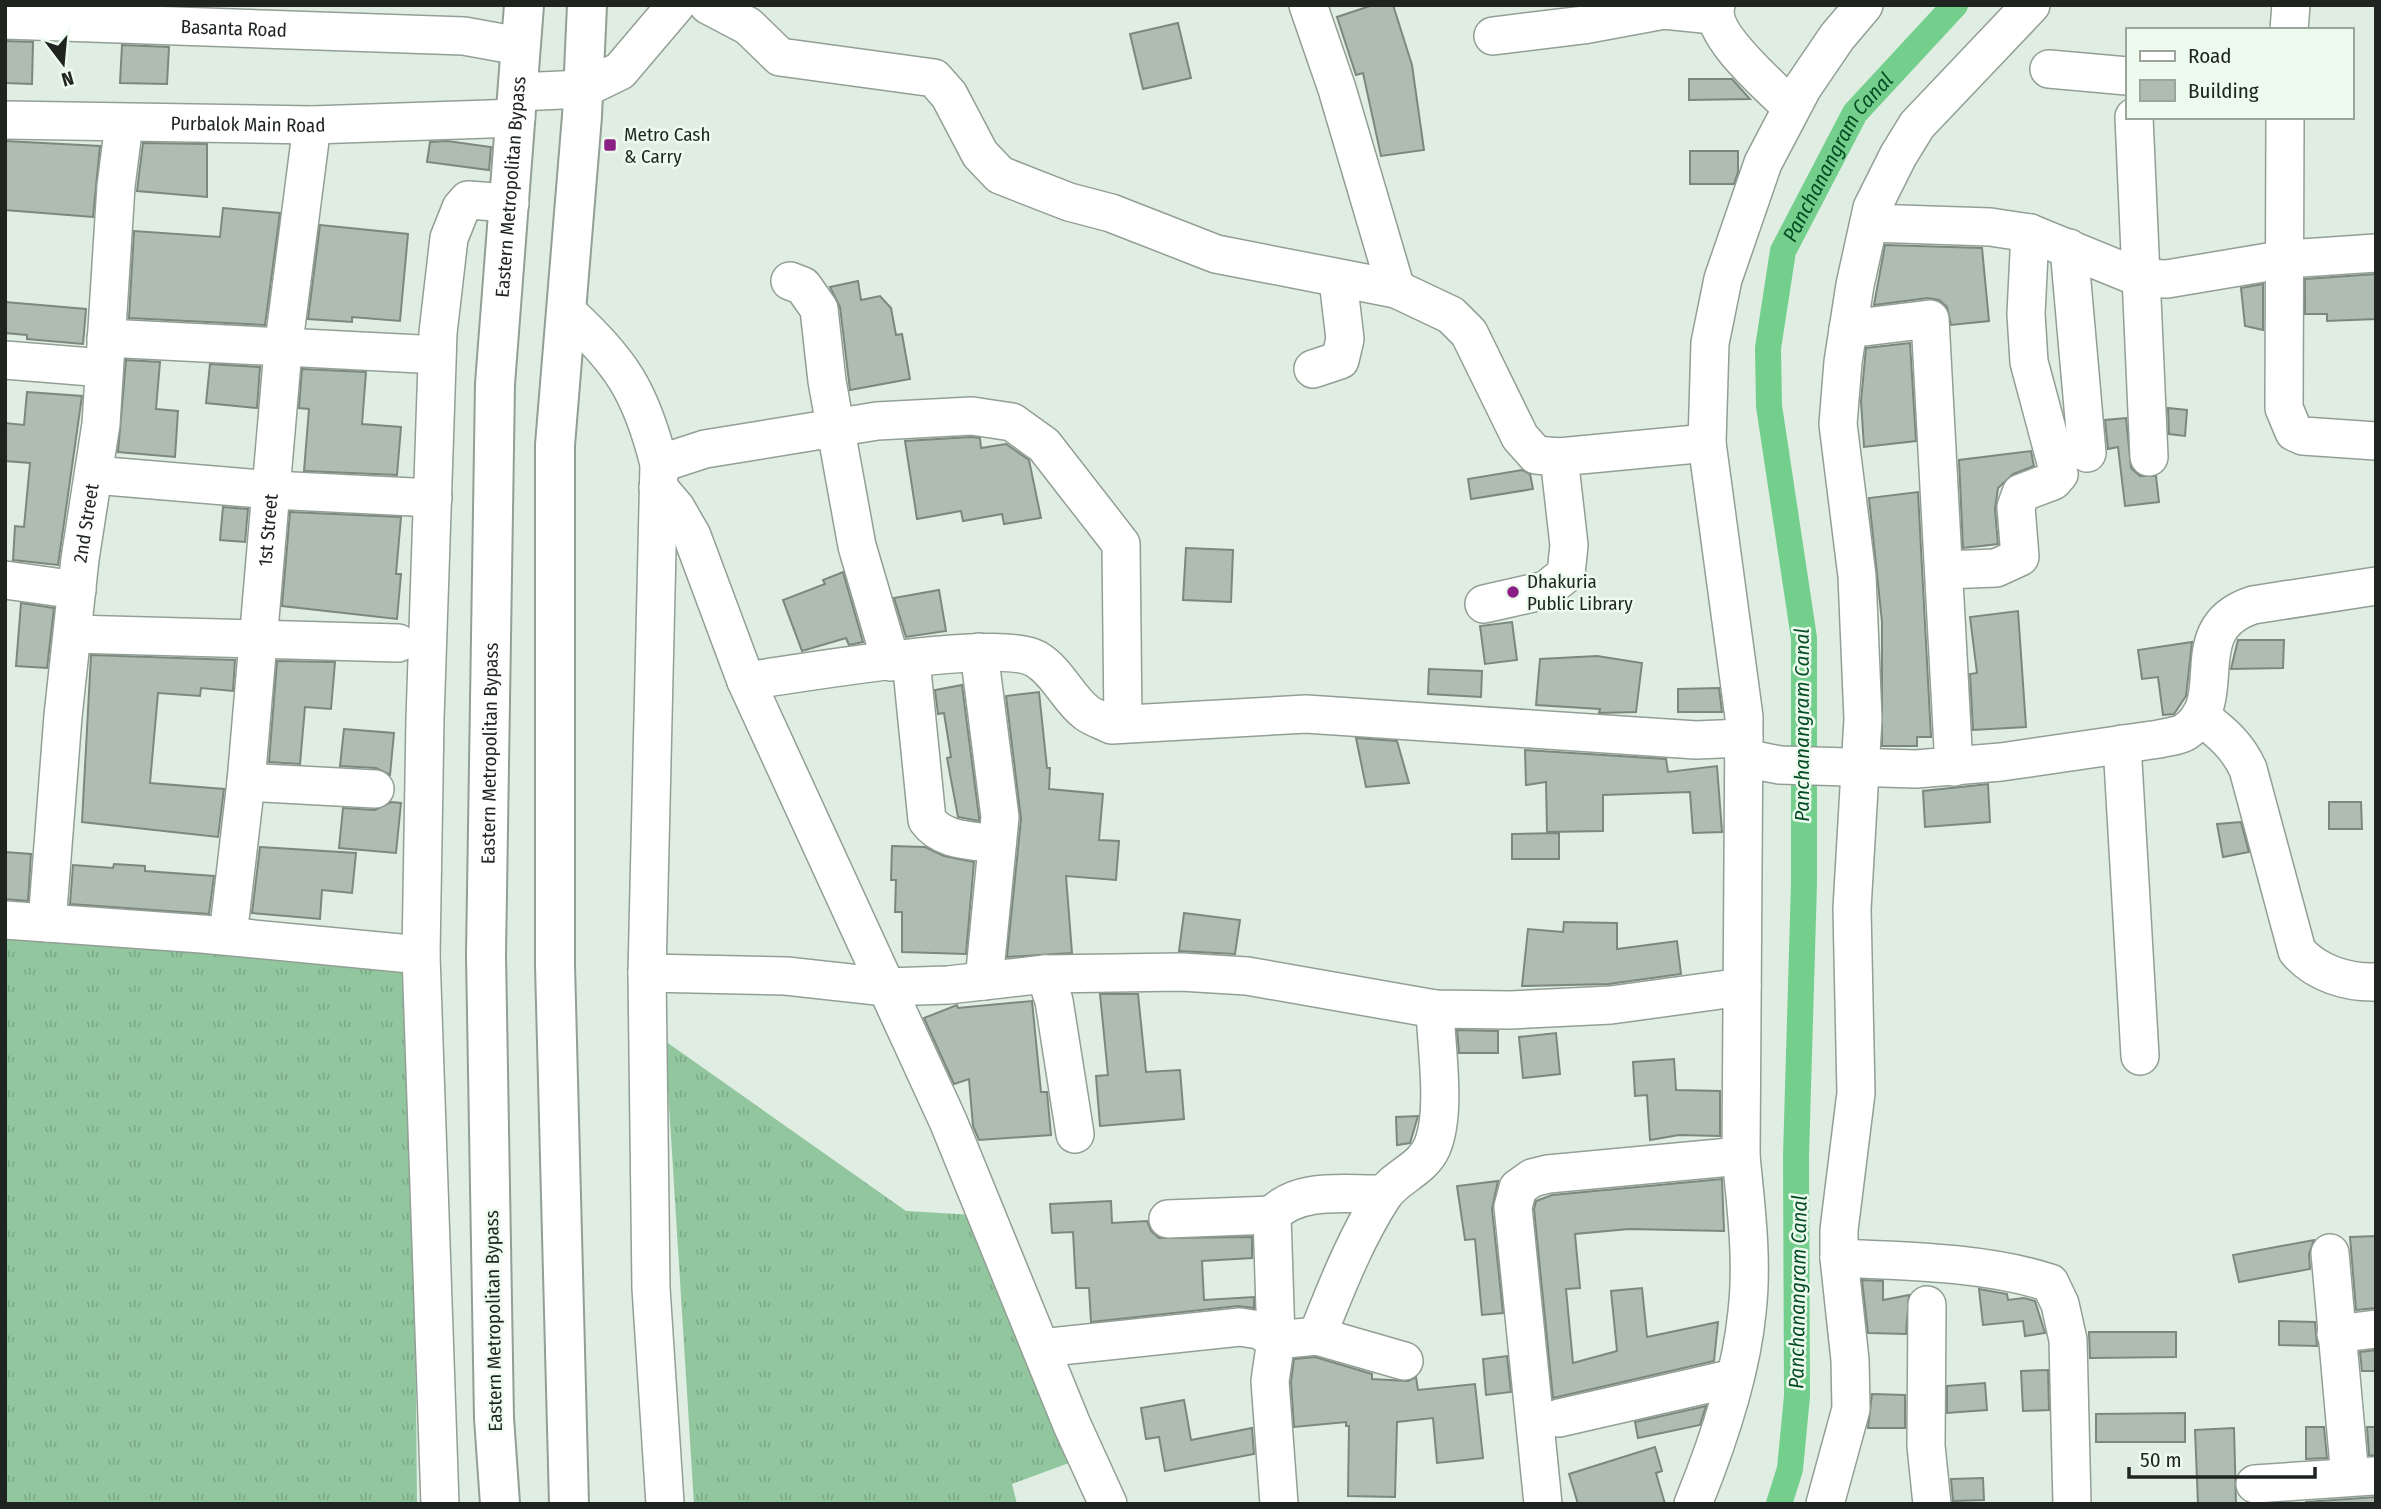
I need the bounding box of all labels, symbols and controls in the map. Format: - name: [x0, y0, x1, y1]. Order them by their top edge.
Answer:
- street label: Basanta Road: [180, 15, 287, 42]
- north arrow: [28, 28, 98, 98]
- legend: [2126, 28, 2353, 119]
- text: Road: [2188, 43, 2232, 69]
- text: N: [59, 66, 76, 91]
- water label: Panchanangram Canal: [1777, 67, 1899, 246]
- street label: Eastern Metropolitan Bypass: [491, 76, 530, 298]
- text: Building: [2188, 78, 2259, 104]
- street label: Purbalok Main Road: [170, 112, 326, 137]
- place label: Metro Cash & Carry: [624, 123, 710, 168]
- marker: Metro Cash & Carry: [602, 137, 618, 153]
- street label: 2nd Street: [69, 481, 104, 564]
- street label: 1st Street: [254, 492, 283, 567]
- place label: Dhakuria Public Library: [1527, 570, 1633, 615]
- marker: Dhakuria Public Library: [1505, 584, 1521, 600]
- water label: Panchanangram Canal: [1789, 628, 1815, 822]
- street label: Eastern Metropolitan Bypass: [476, 642, 503, 864]
- water label: Panchanangram Canal: [1783, 1195, 1813, 1389]
- street label: Eastern Metropolitan Bypass: [480, 1210, 507, 1432]
- scale bar: [2129, 1436, 2314, 1480]
- text: 50 m: [2140, 1447, 2182, 1473]

